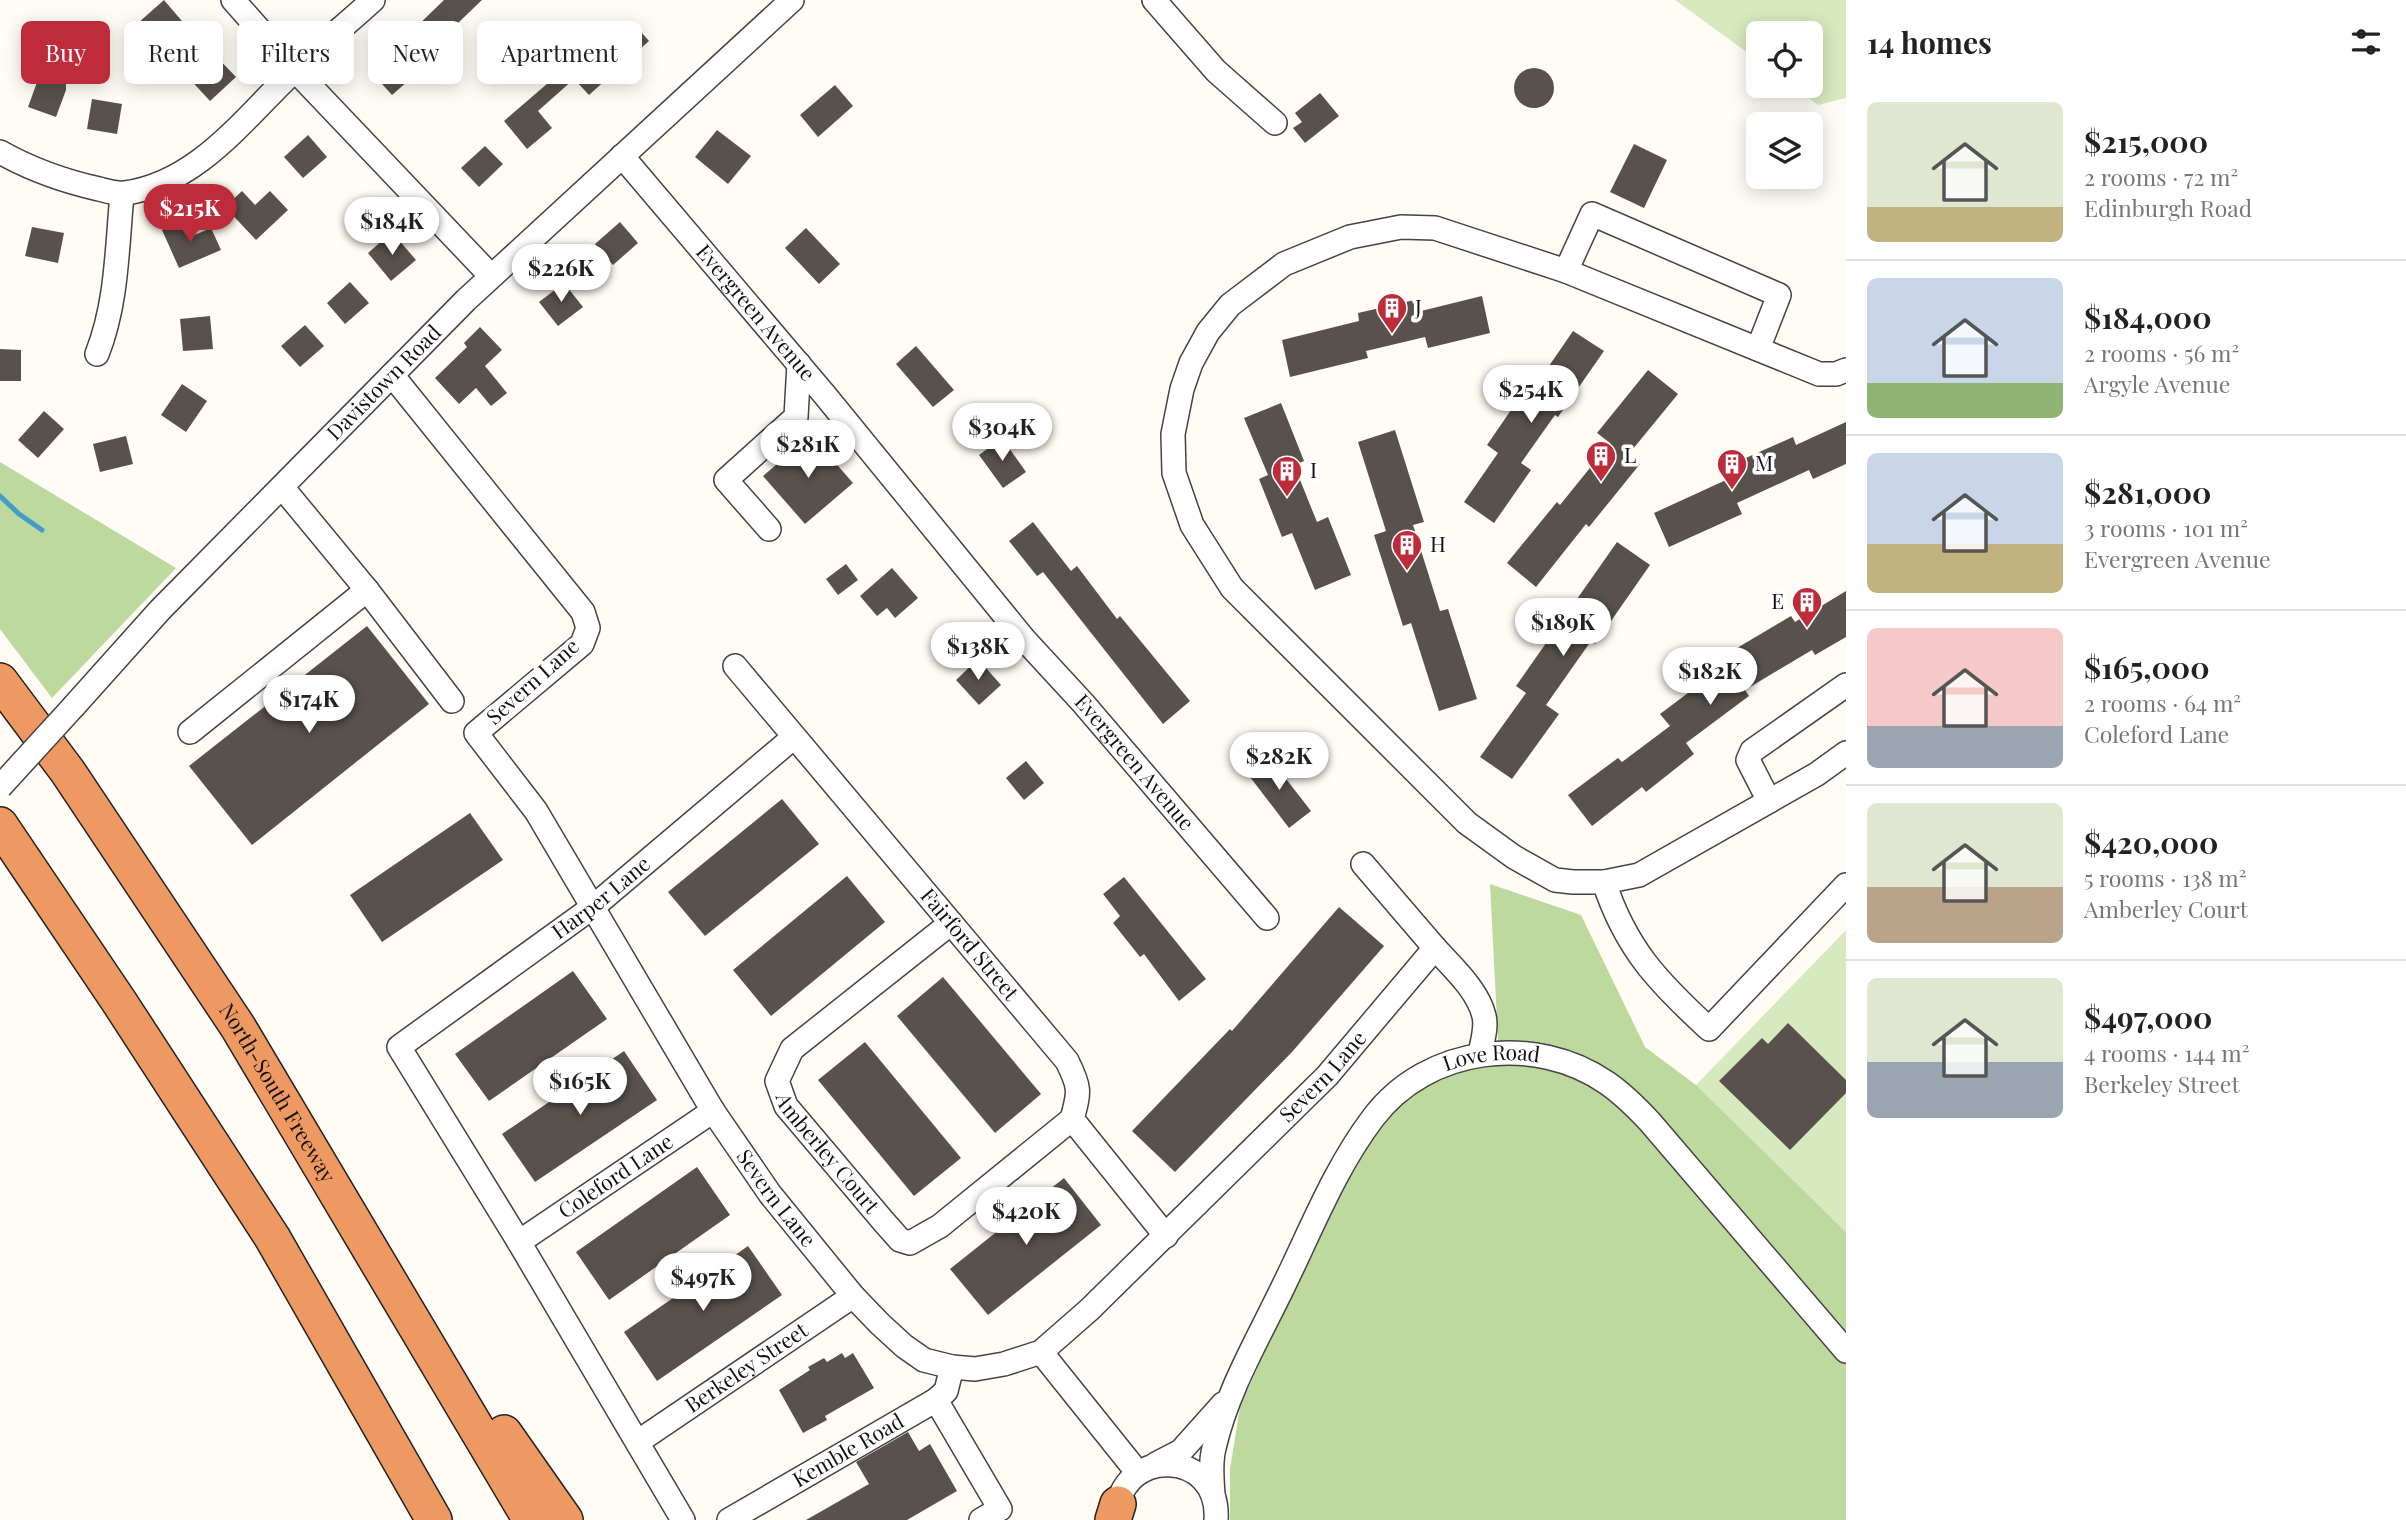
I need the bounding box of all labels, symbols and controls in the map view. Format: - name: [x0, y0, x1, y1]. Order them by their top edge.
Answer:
- chip: Buy: [21, 21, 110, 84]
- chip: Rent: [124, 21, 223, 84]
- chip: Filters: [237, 21, 354, 84]
- chip: New: [368, 21, 463, 84]
- chip: Apartment: [477, 21, 642, 84]
- map controls: [1746, 21, 1823, 189]
- button: locate: [1746, 21, 1823, 98]
- text: 14 homes: [1867, 22, 1992, 62]
- icon: filters: [2347, 23, 2385, 61]
- button: layers: [1746, 112, 1823, 189]
- text: $215,000: [2084, 121, 2208, 161]
- icon: home: [1923, 130, 2007, 214]
- text: 2 rooms · 72 m²: [2084, 161, 2238, 192]
- pin: $215K: [141, 184, 239, 244]
- text: $215K: [160, 191, 220, 222]
- text: Edinburgh Road: [2084, 192, 2252, 223]
- pin: $184K: [343, 198, 441, 257]
- text: $184K: [360, 204, 424, 235]
- street label: Evergreen Avenue: [691, 238, 823, 386]
- pin: $226K: [512, 244, 610, 304]
- text: $226K: [528, 251, 594, 282]
- building icon: J: [1375, 291, 1409, 335]
- place label: J: [1414, 292, 1422, 320]
- text: $184,000: [2084, 297, 2212, 337]
- icon: home: [1923, 306, 2007, 390]
- street label: Davistown Road: [319, 318, 446, 445]
- text: 2 rooms · 56 m²: [2084, 337, 2239, 368]
- pin: $254K: [1482, 366, 1580, 425]
- text: Argyle Avenue: [2084, 368, 2230, 399]
- text: $254K: [1499, 372, 1563, 403]
- pin: $304K: [953, 404, 1051, 463]
- text: $304K: [968, 410, 1036, 441]
- pin: $281K: [759, 420, 857, 480]
- text: $281K: [776, 427, 840, 458]
- building icon: L: [1584, 439, 1618, 483]
- place label: L: [1624, 440, 1636, 468]
- building icon: M: [1715, 447, 1749, 491]
- place label: M: [1755, 448, 1773, 476]
- building icon: I: [1270, 454, 1304, 498]
- place label: I: [1310, 455, 1317, 483]
- text: $281,000: [2084, 472, 2211, 512]
- icon: home: [1923, 481, 2007, 565]
- text: 3 rooms · 101 m²: [2084, 512, 2248, 543]
- building icon: H: [1390, 528, 1424, 572]
- place label: H: [1430, 529, 1446, 557]
- text: Evergreen Avenue: [2084, 543, 2271, 574]
- building icon: E: [1790, 585, 1824, 629]
- place label: E: [1771, 586, 1784, 614]
- pin: $189K: [1514, 598, 1612, 658]
- text: $189K: [1531, 605, 1595, 636]
- pin: $138K: [929, 622, 1027, 682]
- text: $138K: [947, 629, 1009, 660]
- street label: Severn Lane: [479, 631, 584, 730]
- text: $165,000: [2084, 647, 2210, 687]
- pin: $182K: [1661, 648, 1759, 707]
- text: $182K: [1678, 654, 1742, 685]
- icon: home: [1923, 656, 2007, 740]
- pin: $174K: [260, 676, 358, 735]
- text: $174K: [279, 682, 339, 713]
- street label: Evergreen Avenue: [1070, 687, 1202, 835]
- text: 2 rooms · 64 m²: [2084, 687, 2241, 718]
- text: Coleford Lane: [2084, 718, 2229, 749]
- pin: $282K: [1230, 732, 1328, 792]
- text: $282K: [1246, 739, 1312, 770]
- text: $420,000: [2084, 822, 2218, 862]
- icon: home: [1923, 831, 2007, 915]
- street label: Harper Lane: [545, 849, 655, 944]
- text: 5 rooms · 138 m²: [2084, 862, 2247, 893]
- street label: Fairford Street: [915, 881, 1026, 1006]
- text: Amberley Court: [2084, 893, 2248, 924]
- street label: North-South Freeway: [214, 997, 344, 1188]
- text: $497,000: [2084, 997, 2212, 1037]
- icon: home: [1923, 1006, 2007, 1090]
- street label: Severn Lane: [1272, 1024, 1371, 1127]
- street label: Love Road: [1439, 1037, 1542, 1076]
- text: 4 rooms · 144 m²: [2084, 1037, 2249, 1068]
- pin: $165K: [531, 1058, 629, 1117]
- text: $165K: [549, 1064, 611, 1095]
- text: Berkeley Street: [2084, 1068, 2240, 1099]
- street label: Amberley Court: [770, 1088, 887, 1219]
- street label: Coleford Lane: [552, 1126, 678, 1224]
- street label: Severn Lane: [731, 1143, 823, 1252]
- pin: $420K: [977, 1188, 1075, 1247]
- text: $420K: [992, 1194, 1060, 1225]
- pin: $497K: [654, 1254, 752, 1313]
- text: $497K: [671, 1260, 735, 1291]
- street label: Berkeley Street: [679, 1315, 813, 1418]
- street label: Kemble Road: [787, 1406, 908, 1492]

